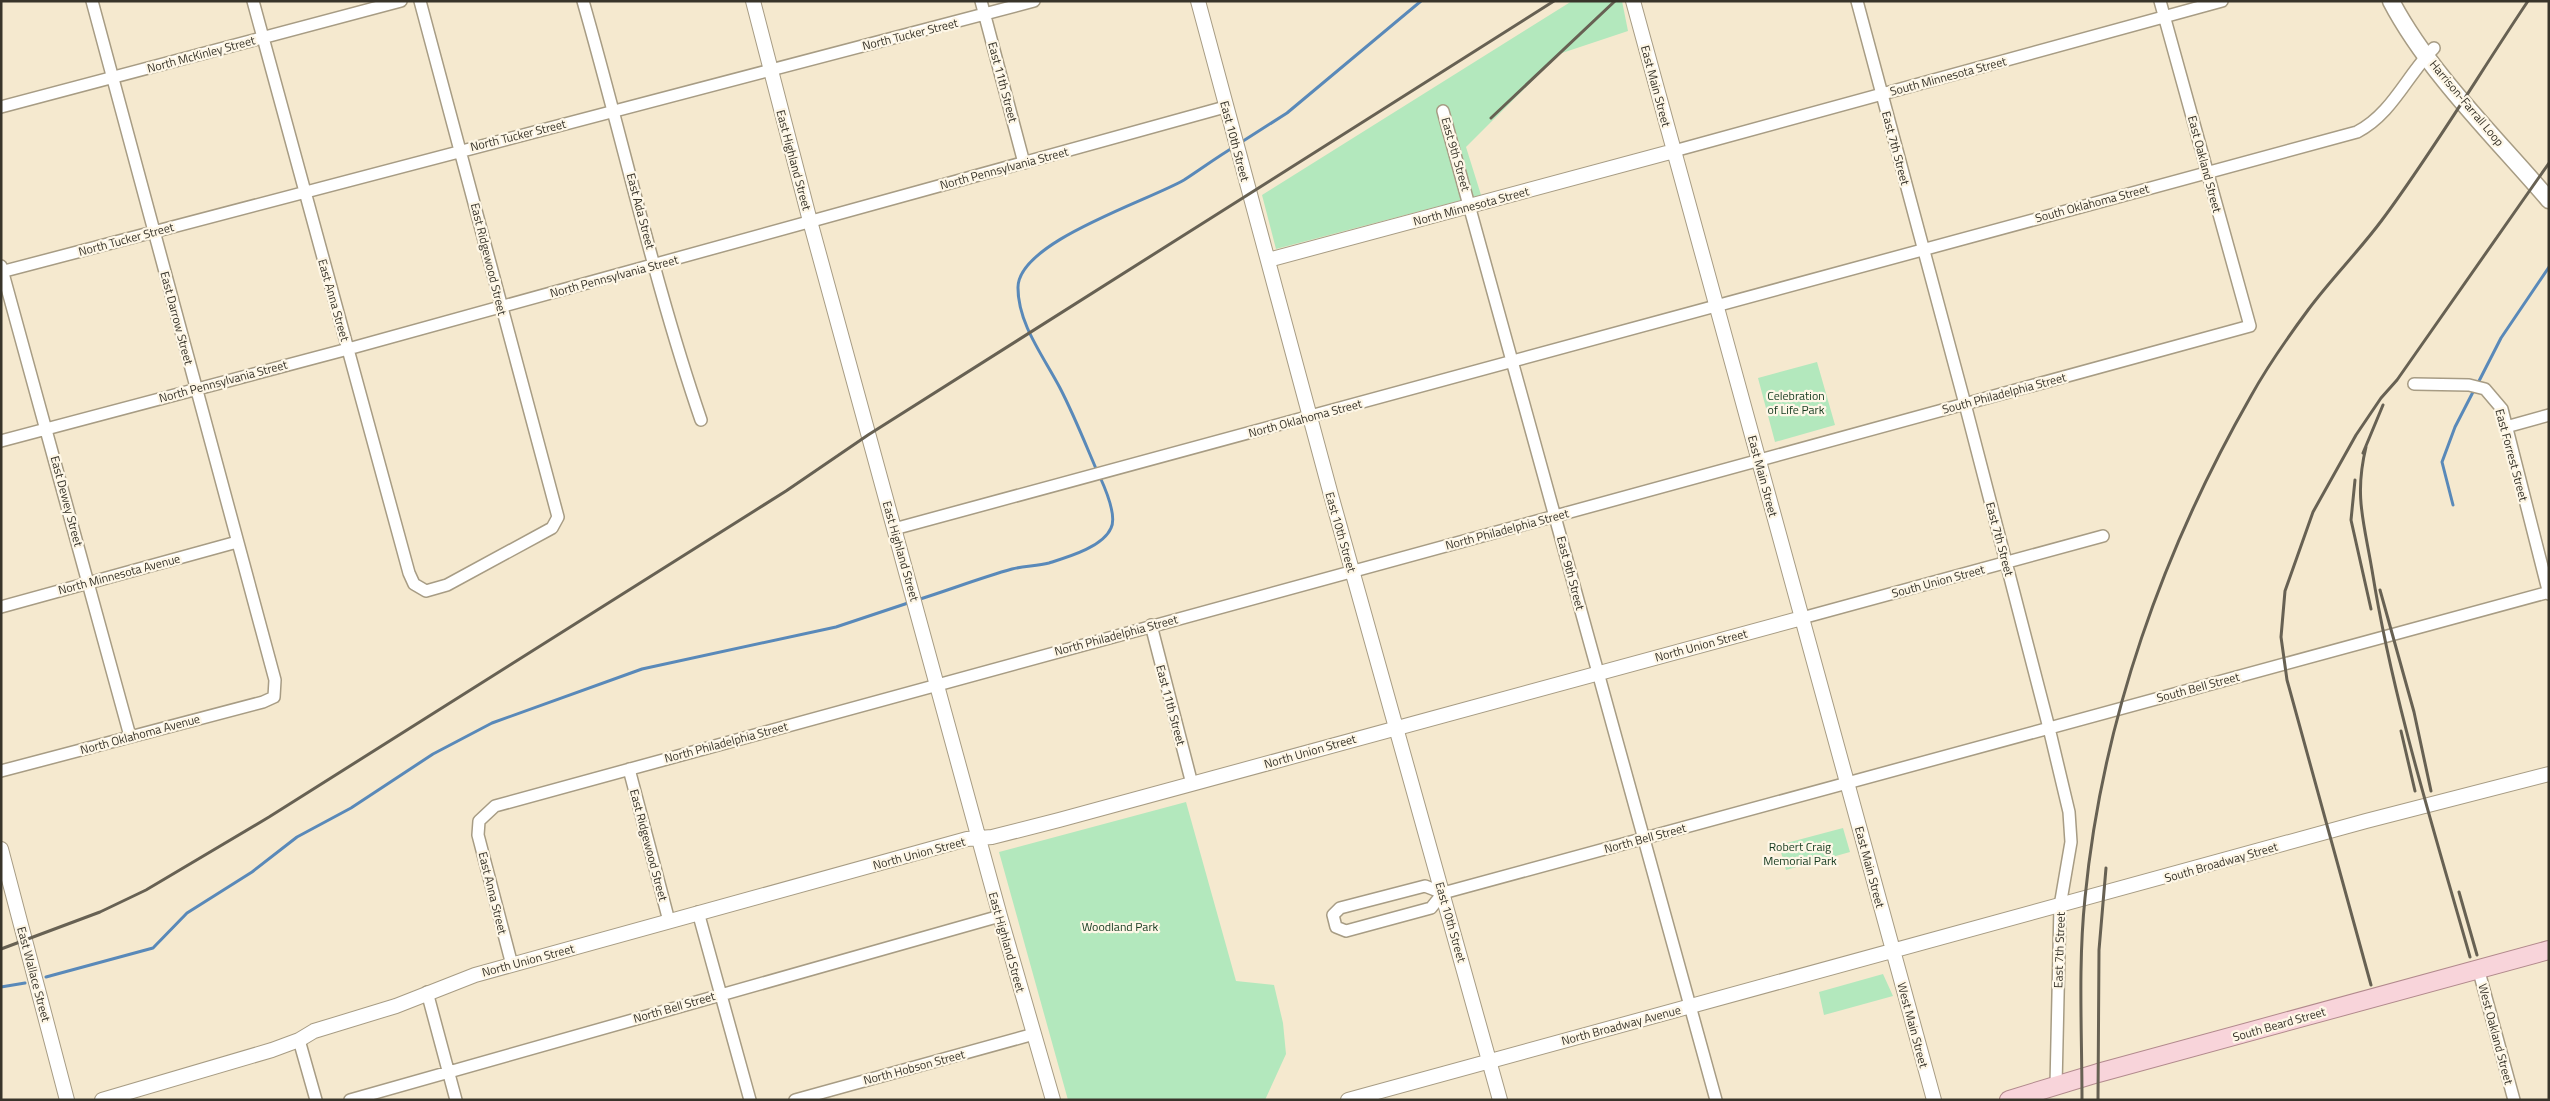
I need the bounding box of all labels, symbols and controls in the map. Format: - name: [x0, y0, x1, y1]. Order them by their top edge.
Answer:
- street label: North Tucker Street: [860, 13, 961, 55]
- street label: North McKinley Street: [145, 30, 258, 78]
- street label: East 11th Street: [983, 40, 1023, 125]
- street label: East Main Street: [1636, 43, 1676, 130]
- street label: South Minnesota Street: [1888, 51, 2009, 101]
- street label: Harrison-Farrall Loop: [2425, 56, 2509, 150]
- street label: East 10th Street: [1215, 99, 1255, 184]
- street label: East Highland Street: [771, 108, 817, 213]
- street label: East 7th Street: [1877, 109, 1915, 188]
- street label: East Oakland Street: [2183, 113, 2227, 215]
- street label: North Tucker Street: [468, 114, 569, 156]
- street label: East 9th Street: [1436, 115, 1476, 194]
- street label: North Pennsylvania Street: [938, 142, 1071, 194]
- street label: East Ada Street: [622, 171, 660, 252]
- street label: South Oklahoma Street: [2033, 178, 2152, 227]
- street label: North Minnesota Street: [1411, 181, 1532, 231]
- street label: East Ridgewood Street: [466, 201, 512, 318]
- street label: North Tucker Street: [76, 217, 177, 261]
- street label: North Pennsylvania Street: [548, 250, 681, 302]
- street label: East Anna Street: [313, 257, 355, 344]
- street label: East Darrow Street: [155, 269, 199, 368]
- street label: North Pennsylvania Street: [157, 355, 290, 407]
- street label: South Philadelphia Street: [1940, 367, 2069, 419]
- park label: Celebration of Life Park: [1767, 386, 1825, 419]
- street label: North Oklahoma Street: [1246, 394, 1365, 442]
- street label: East Forrest Street: [2491, 407, 2534, 504]
- street label: East Main Street: [1743, 433, 1783, 520]
- street label: East Dewey Street: [46, 454, 88, 549]
- street label: East 10th Street: [1320, 490, 1362, 575]
- street label: East Highland Street: [878, 499, 925, 604]
- street label: East 7th Street: [1981, 500, 2019, 579]
- street label: North Philadelphia Street: [1443, 503, 1572, 555]
- street label: East 9th Street: [1552, 534, 1590, 613]
- street label: North Minnesota Avenue: [56, 549, 182, 599]
- street label: South Union Street: [1889, 559, 1987, 603]
- street label: North Philadelphia Street: [1052, 609, 1181, 661]
- street label: North Union Street: [1653, 623, 1750, 666]
- street label: East 11th Street: [1151, 663, 1191, 748]
- street label: South Bell Street: [2154, 667, 2242, 707]
- street label: North Oklahoma Avenue: [78, 709, 202, 759]
- street label: North Philadelphia Street: [662, 716, 791, 768]
- street label: North Union Street: [1262, 729, 1359, 773]
- street label: East Ridgewood Street: [625, 787, 673, 904]
- street label: North Bell Street: [1602, 818, 1689, 858]
- street label: East Main Street: [1850, 824, 1890, 911]
- street label: North Union Street: [871, 831, 968, 874]
- park label: Robert Craig Memorial Park: [1763, 837, 1837, 870]
- street label: South Broadway Street: [2162, 837, 2281, 887]
- street label: East Anna Street: [474, 850, 513, 937]
- street label: East 10th Street: [1430, 880, 1472, 965]
- street label: East Highland Street: [984, 890, 1031, 995]
- street label: East 7th Street: [2048, 911, 2070, 988]
- park label: Woodland Park: [1082, 917, 1159, 936]
- street label: East Wallace Street: [12, 924, 56, 1024]
- street label: North Union Street: [480, 938, 577, 981]
- street label: West Main Street: [1892, 980, 1934, 1071]
- street label: West Oakland Street: [2473, 981, 2519, 1087]
- street label: North Bell Street: [631, 986, 718, 1028]
- street label: North Broadway Avenue: [1559, 1000, 1683, 1050]
- street label: South Beard Street: [2230, 1001, 2328, 1046]
- street label: North Hobson Street: [861, 1044, 968, 1090]

